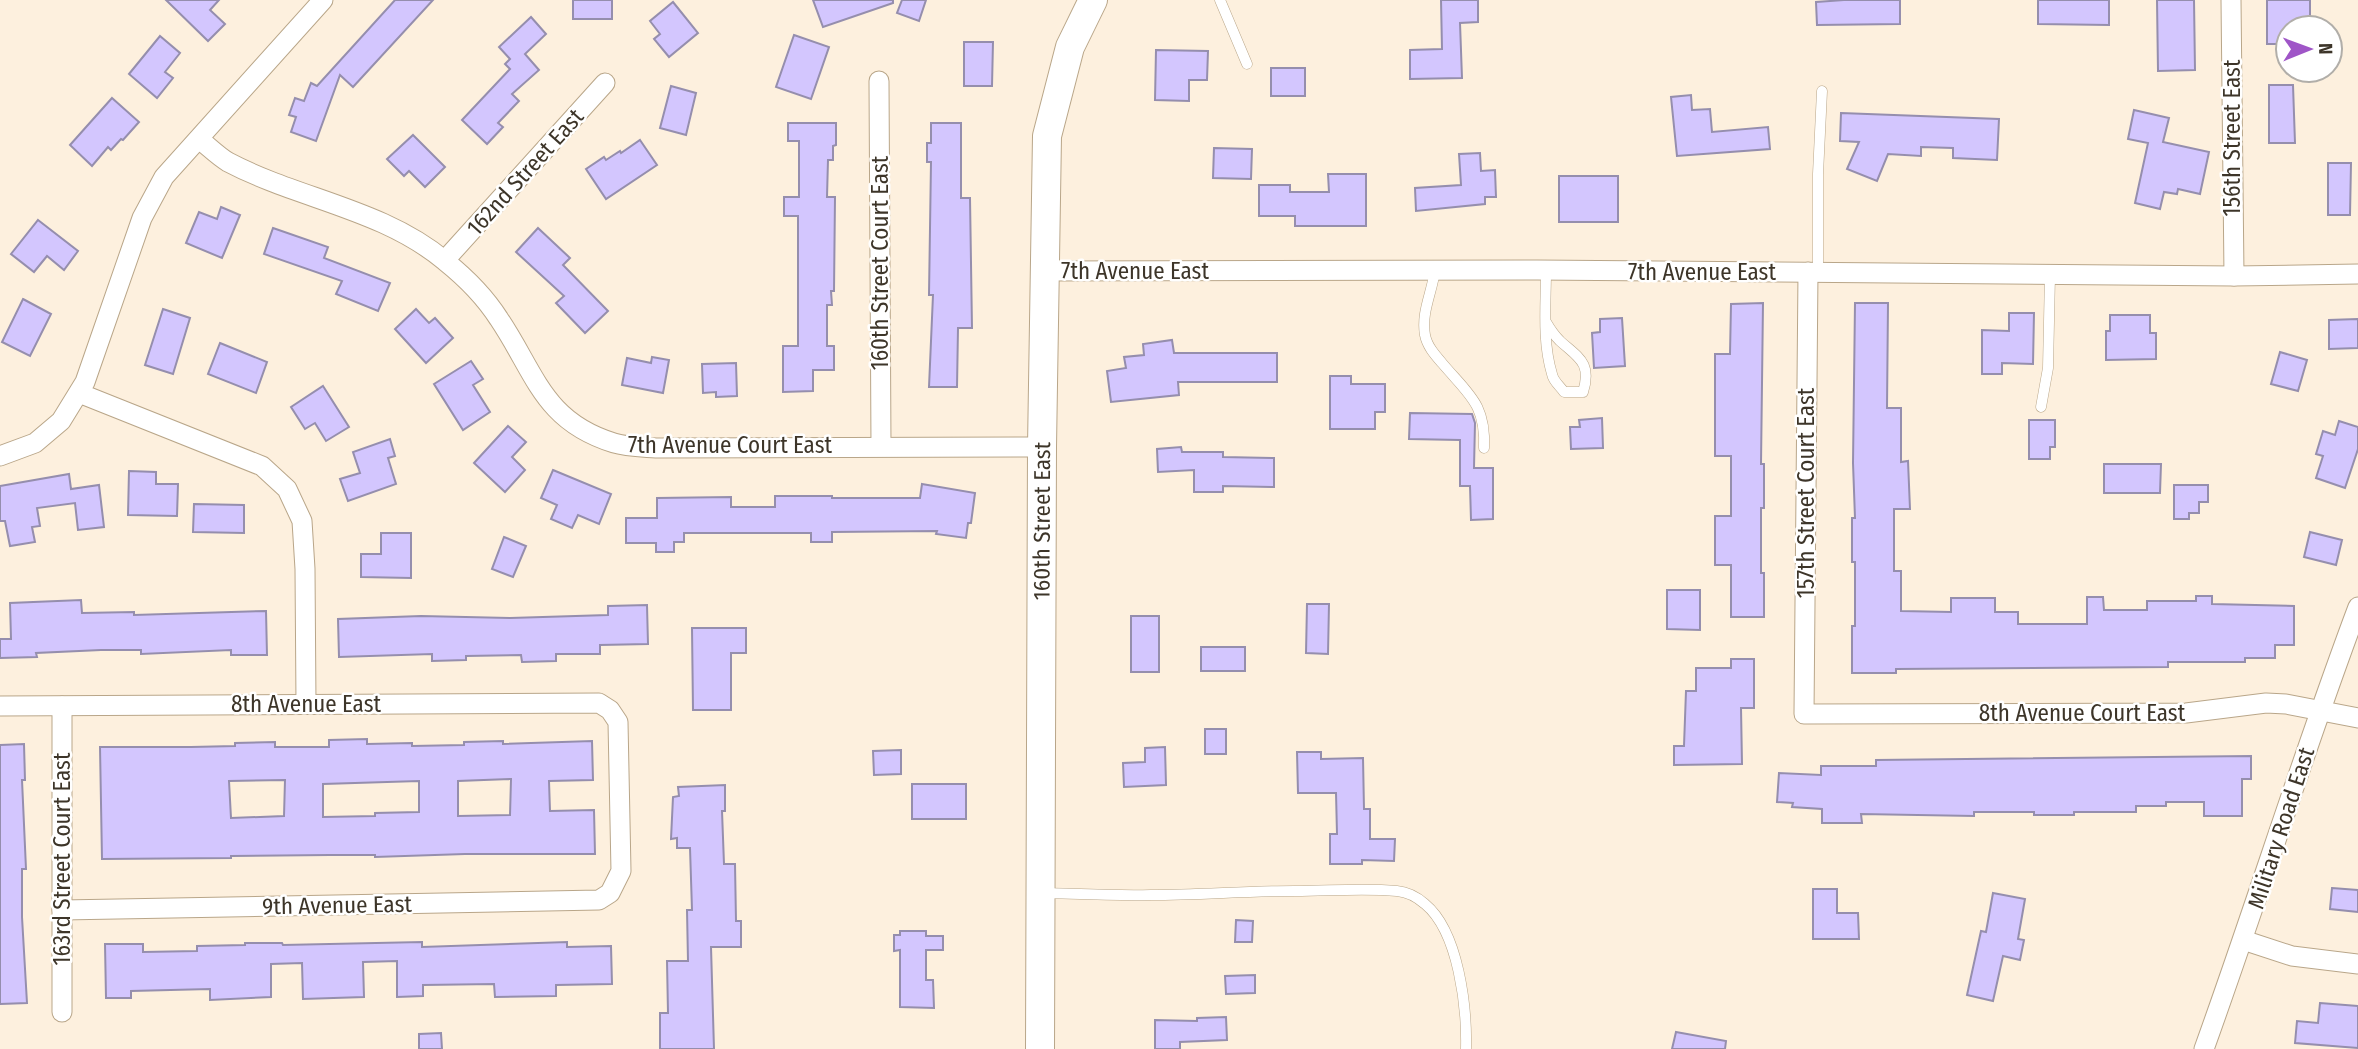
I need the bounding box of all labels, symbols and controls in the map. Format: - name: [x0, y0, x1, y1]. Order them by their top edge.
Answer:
- north arrow: [2274, 14, 2344, 84]
- text: N: [2314, 43, 2337, 55]
- street label: 156th Street East: [2218, 59, 2246, 216]
- street label: 162nd Street East: [461, 102, 590, 241]
- street label: 160th Street Court East: [866, 155, 894, 370]
- street label: 7th Avenue East: [1061, 257, 1209, 285]
- street label: 7th Avenue East: [1628, 258, 1776, 286]
- street label: 157th Street Court East: [1792, 387, 1820, 598]
- street label: 7th Avenue Court East: [628, 431, 833, 459]
- street label: 160th Street East: [1027, 441, 1056, 600]
- street label: 8th Avenue East: [231, 690, 381, 718]
- street label: 8th Avenue Court East: [1979, 699, 2186, 727]
- street label: Military Road East: [2242, 743, 2320, 912]
- street label: 163rd Street Court East: [48, 752, 76, 965]
- street label: 9th Avenue East: [262, 890, 413, 920]

